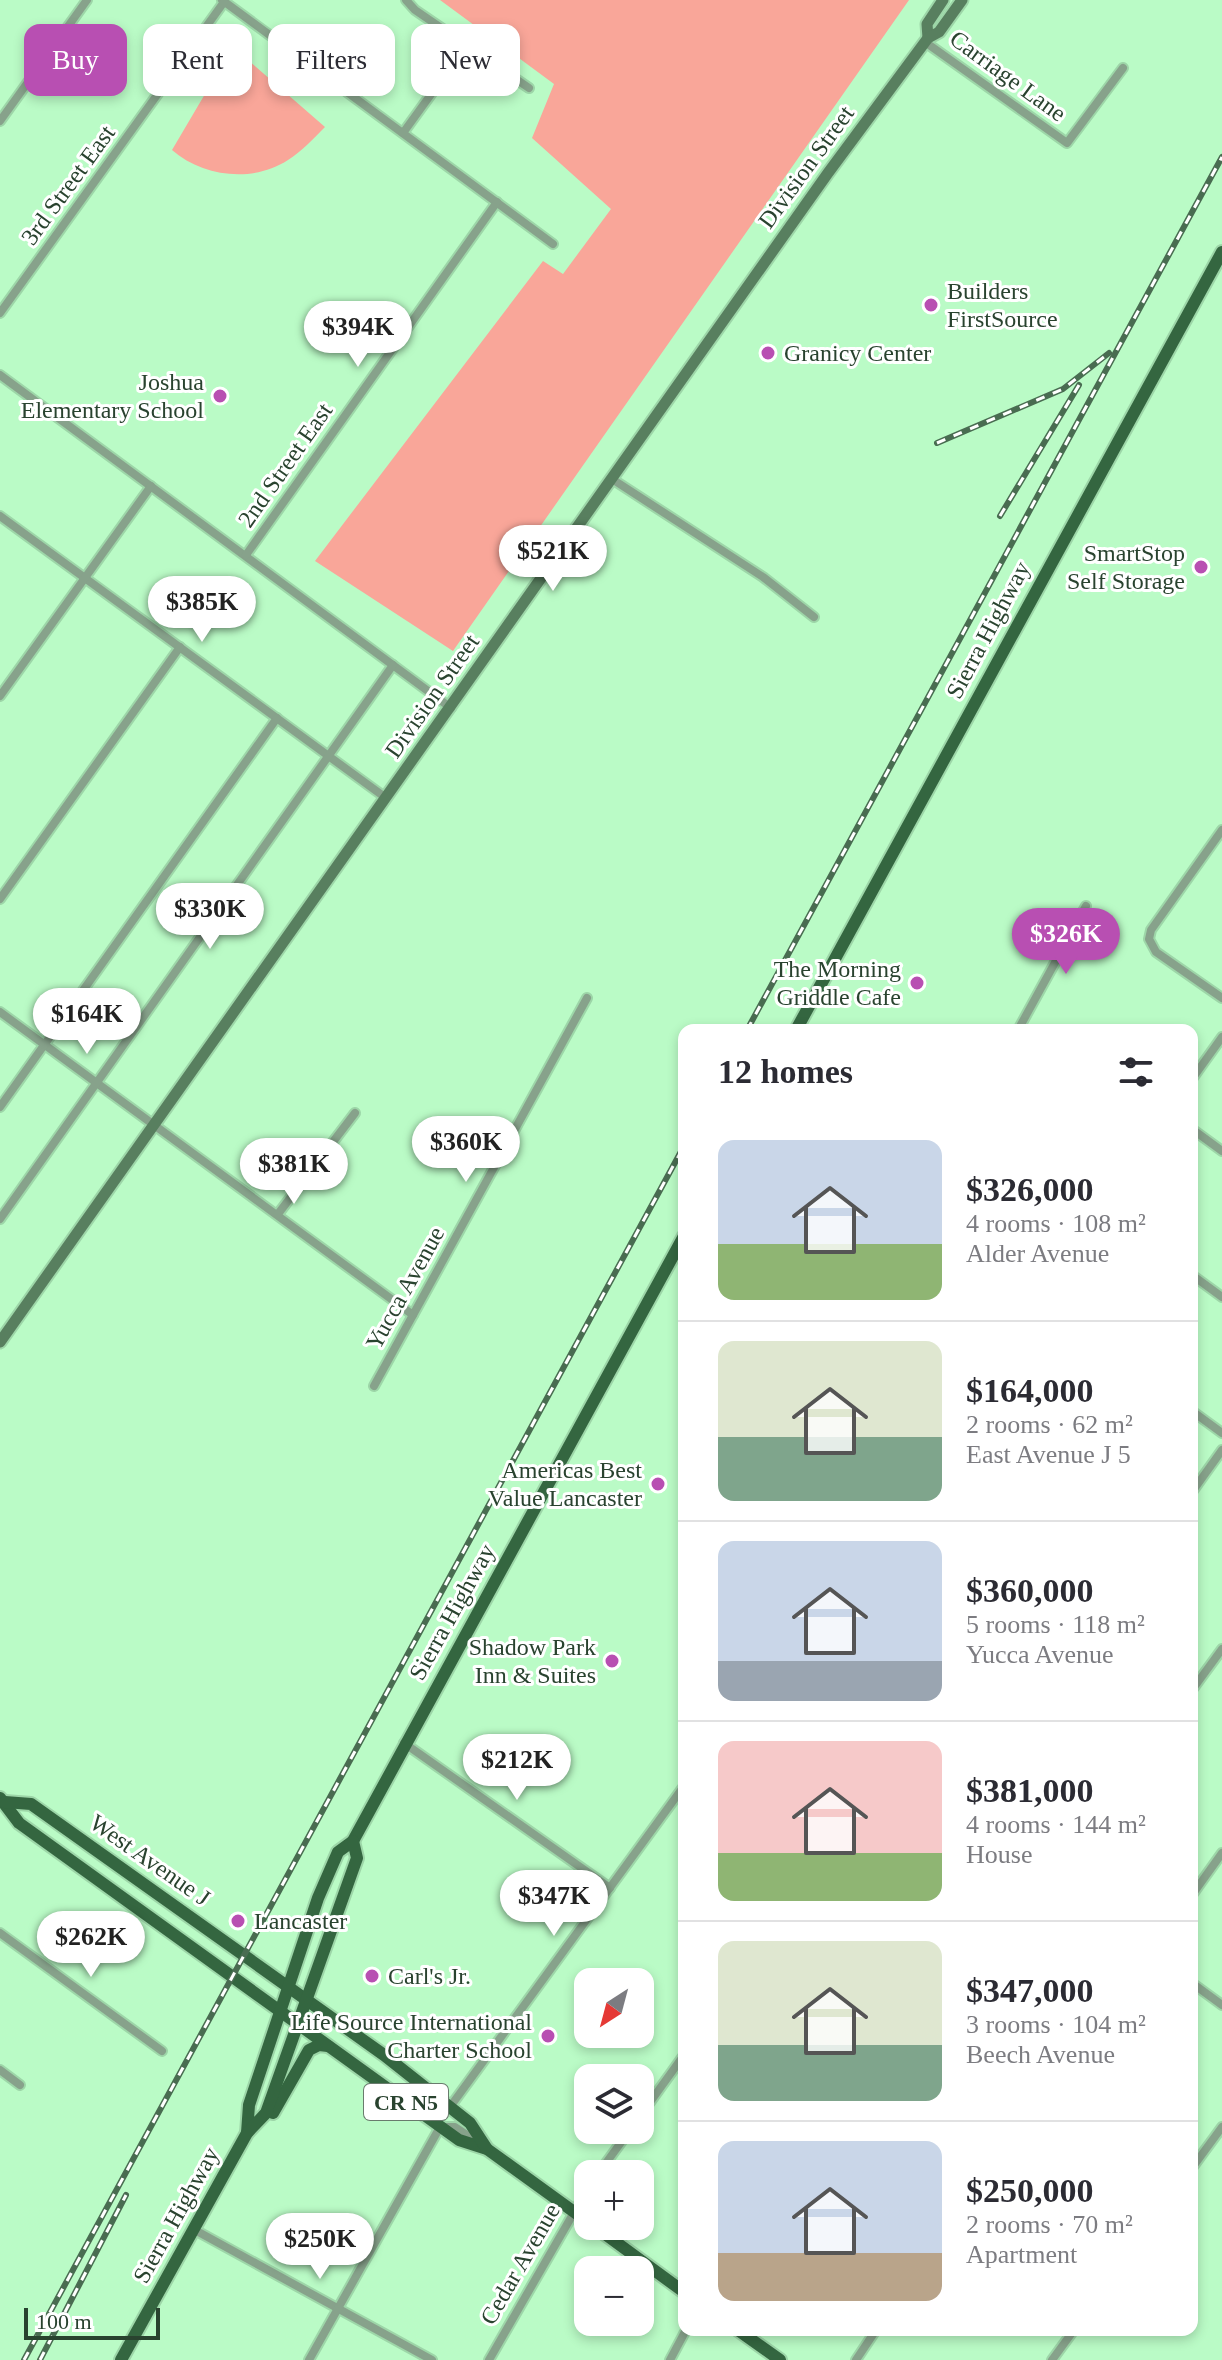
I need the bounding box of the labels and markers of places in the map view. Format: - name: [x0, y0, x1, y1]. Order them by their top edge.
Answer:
- place label: Builders FirstSource: [947, 278, 1058, 332]
- marker: Builders FirstSource: [922, 296, 940, 314]
- pin: $394K: [302, 301, 414, 369]
- place label: Granicy Center: [784, 340, 931, 366]
- marker: Granicy Center: [759, 344, 777, 362]
- place label: Joshua Elementary School: [21, 369, 204, 423]
- marker: Joshua Elementary School: [211, 387, 229, 405]
- pin: $521K: [497, 525, 609, 593]
- place label: SmartStop Self Storage: [1067, 540, 1185, 594]
- marker: SmartStop Self Storage: [1192, 558, 1210, 576]
- pin: $385K: [146, 576, 258, 644]
- pin: $330K: [154, 883, 266, 951]
- pin: $326K: [1010, 908, 1122, 976]
- place label: The Morning Griddle Cafe: [774, 956, 901, 1010]
- marker: The Morning Griddle Cafe: [908, 974, 926, 992]
- pin: $164K: [31, 988, 143, 1056]
- pin: $360K: [410, 1116, 522, 1184]
- pin: $381K: [238, 1138, 350, 1206]
- place label: Americas Best Value Lancaster: [488, 1457, 642, 1511]
- marker: Americas Best Value Lancaster: [649, 1475, 667, 1493]
- place label: Shadow Park Inn & Suites: [469, 1634, 596, 1688]
- marker: Shadow Park Inn & Suites: [603, 1652, 621, 1670]
- pin: $212K: [461, 1734, 573, 1802]
- pin: $347K: [498, 1870, 610, 1938]
- place label: Lancaster: [254, 1908, 347, 1934]
- pin: $262K: [35, 1911, 147, 1979]
- marker: Lancaster: [229, 1912, 247, 1930]
- place label: Carl's Jr.: [388, 1963, 471, 1989]
- marker: Carl's Jr.: [363, 1967, 381, 1985]
- place label: Life Source International Charter School: [291, 2009, 532, 2063]
- marker: Life Source International Charter School: [539, 2027, 557, 2045]
- pin: $250K: [264, 2213, 376, 2281]

